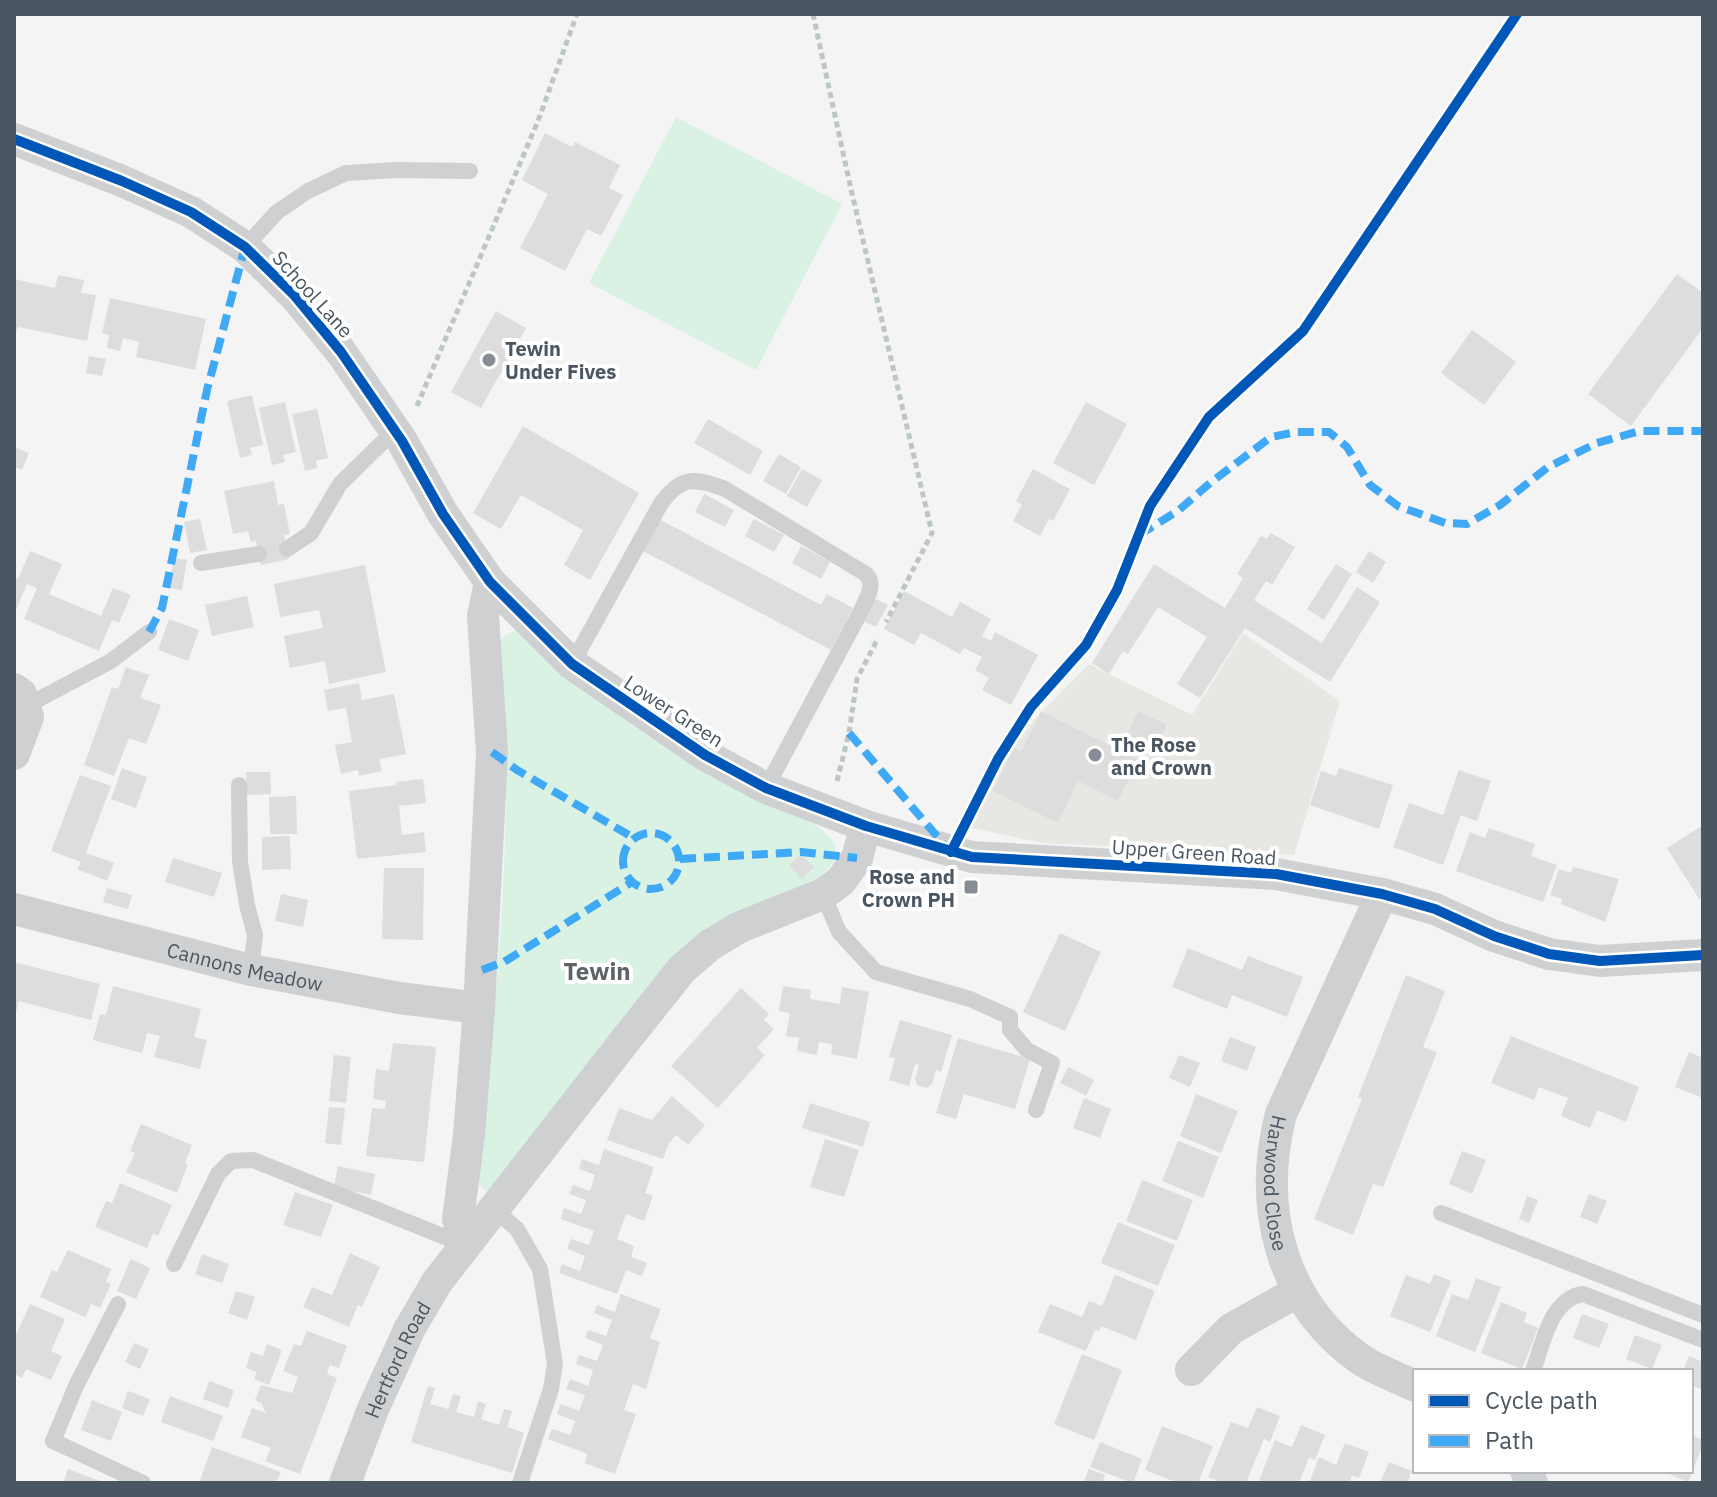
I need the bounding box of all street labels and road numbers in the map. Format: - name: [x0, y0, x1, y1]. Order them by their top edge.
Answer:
- street label: School Lane: [267, 245, 359, 343]
- street label: Lower Green: [619, 669, 729, 753]
- street label: Upper Green Road: [1111, 833, 1277, 871]
- street label: Cannons Meadow: [164, 935, 325, 997]
- street label: Harwood Close: [1258, 1113, 1295, 1254]
- street label: Hertford Road: [357, 1296, 436, 1422]

